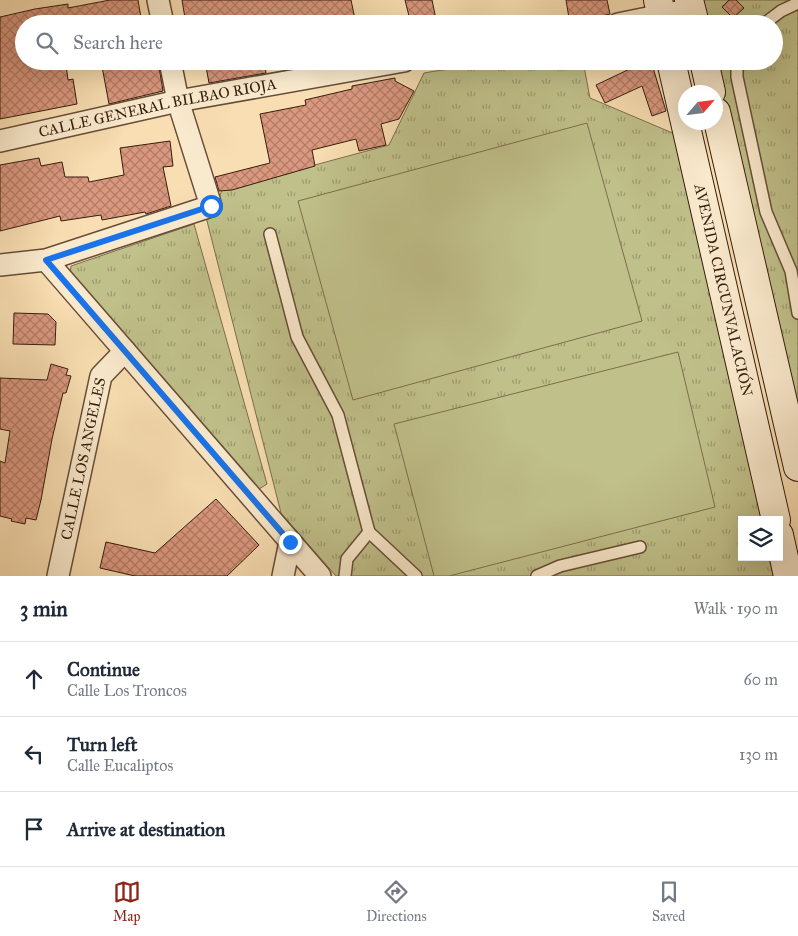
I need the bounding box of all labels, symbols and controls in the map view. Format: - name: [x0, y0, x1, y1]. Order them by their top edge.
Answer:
- search box: [15, 15, 783, 70]
- icon: search: [33, 29, 61, 57]
- text: Search here: [73, 31, 163, 54]
- street label: CALLE GENERAL BILBAO RIOJA: [37, 75, 278, 141]
- north arrow: [678, 85, 723, 130]
- street label: AVENIDA CIRCUNVALACIÓN: [690, 181, 756, 398]
- route start: [200, 195, 223, 218]
- street label: CALLE LOS ANGELES: [57, 376, 109, 542]
- map controls: [738, 516, 783, 561]
- button: layers: [738, 516, 783, 561]
- route end: [279, 531, 302, 554]
- text: 3 min: [20, 596, 68, 622]
- text: Walk · 190 m: [694, 599, 778, 618]
- text: Continue: [67, 658, 140, 681]
- icon: ahead: [20, 665, 48, 693]
- text: 60 m: [744, 670, 778, 689]
- text: Calle Los Troncos: [67, 681, 187, 700]
- text: Turn left: [67, 733, 137, 756]
- icon: left: [20, 740, 48, 768]
- text: 130 m: [739, 745, 778, 764]
- text: Calle Eucaliptos: [67, 756, 173, 775]
- icon: arrive: [20, 815, 48, 843]
- text: Arrive at destination: [67, 818, 225, 841]
- tab: Map: [113, 878, 141, 925]
- tab: Directions: [366, 878, 427, 925]
- tab: Saved: [652, 878, 685, 925]

